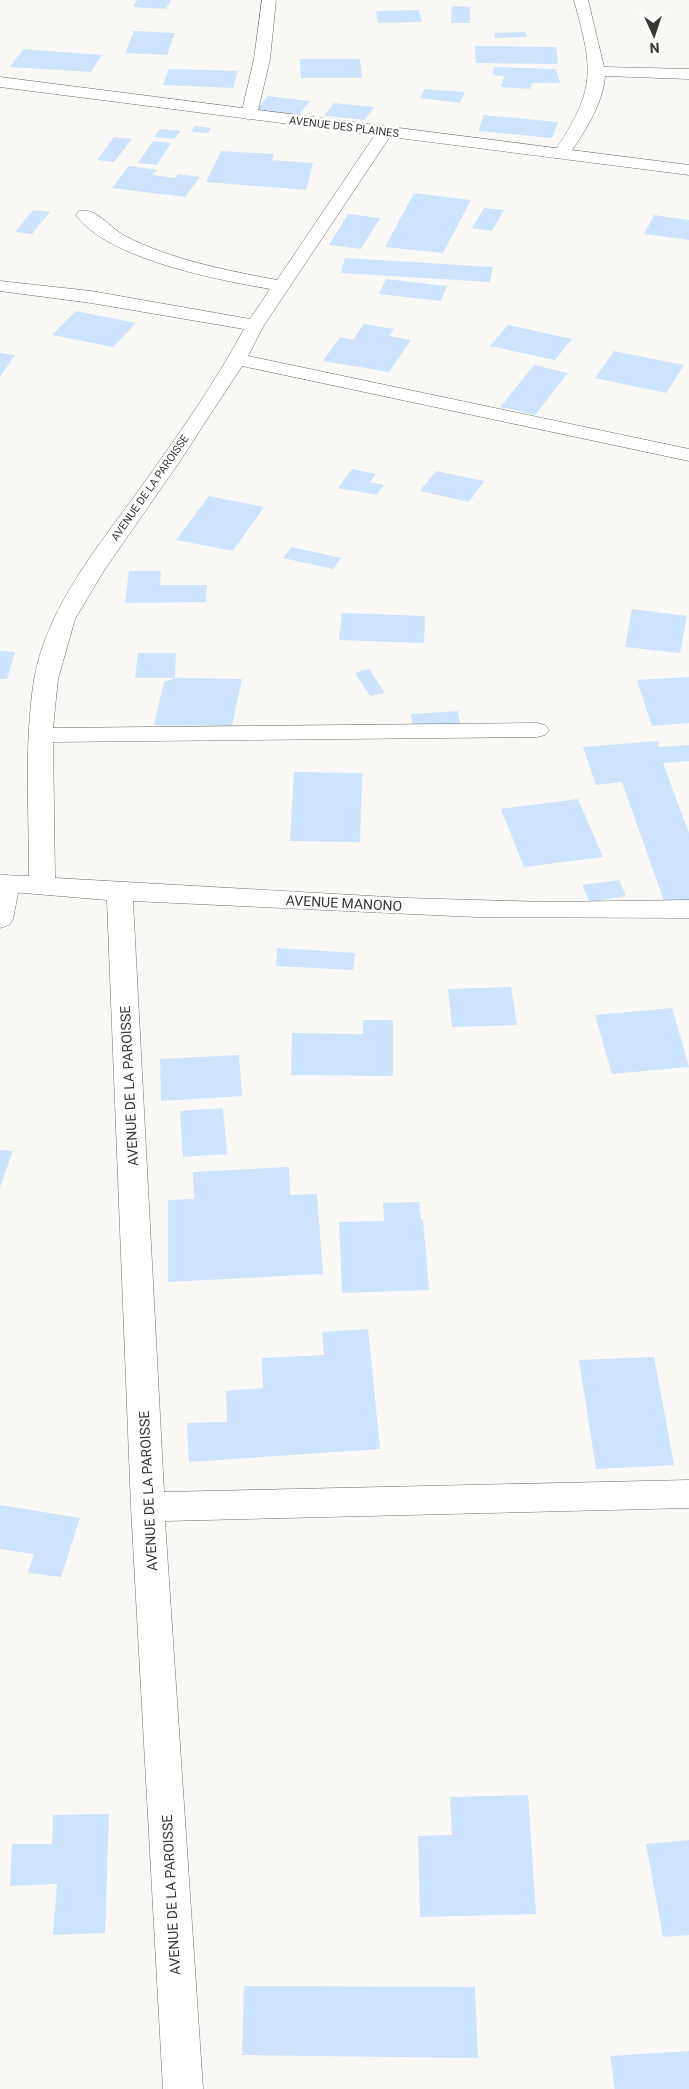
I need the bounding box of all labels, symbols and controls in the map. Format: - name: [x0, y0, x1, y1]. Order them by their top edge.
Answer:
- north arrow: [629, 10, 679, 60]
- text: N: [649, 40, 660, 56]
- street label: AVENUE DES PLAINES: [288, 114, 400, 140]
- street label: AVENUE DE LA PAROISSE: [109, 433, 191, 543]
- street label: AVENUE MANONO: [285, 892, 403, 914]
- street label: AVENUE DE LA PAROISSE: [117, 1005, 141, 1167]
- street label: AVENUE DE LA PAROISSE: [136, 1410, 160, 1572]
- street label: AVENUE DE LA PAROISSE: [159, 1814, 183, 1976]

